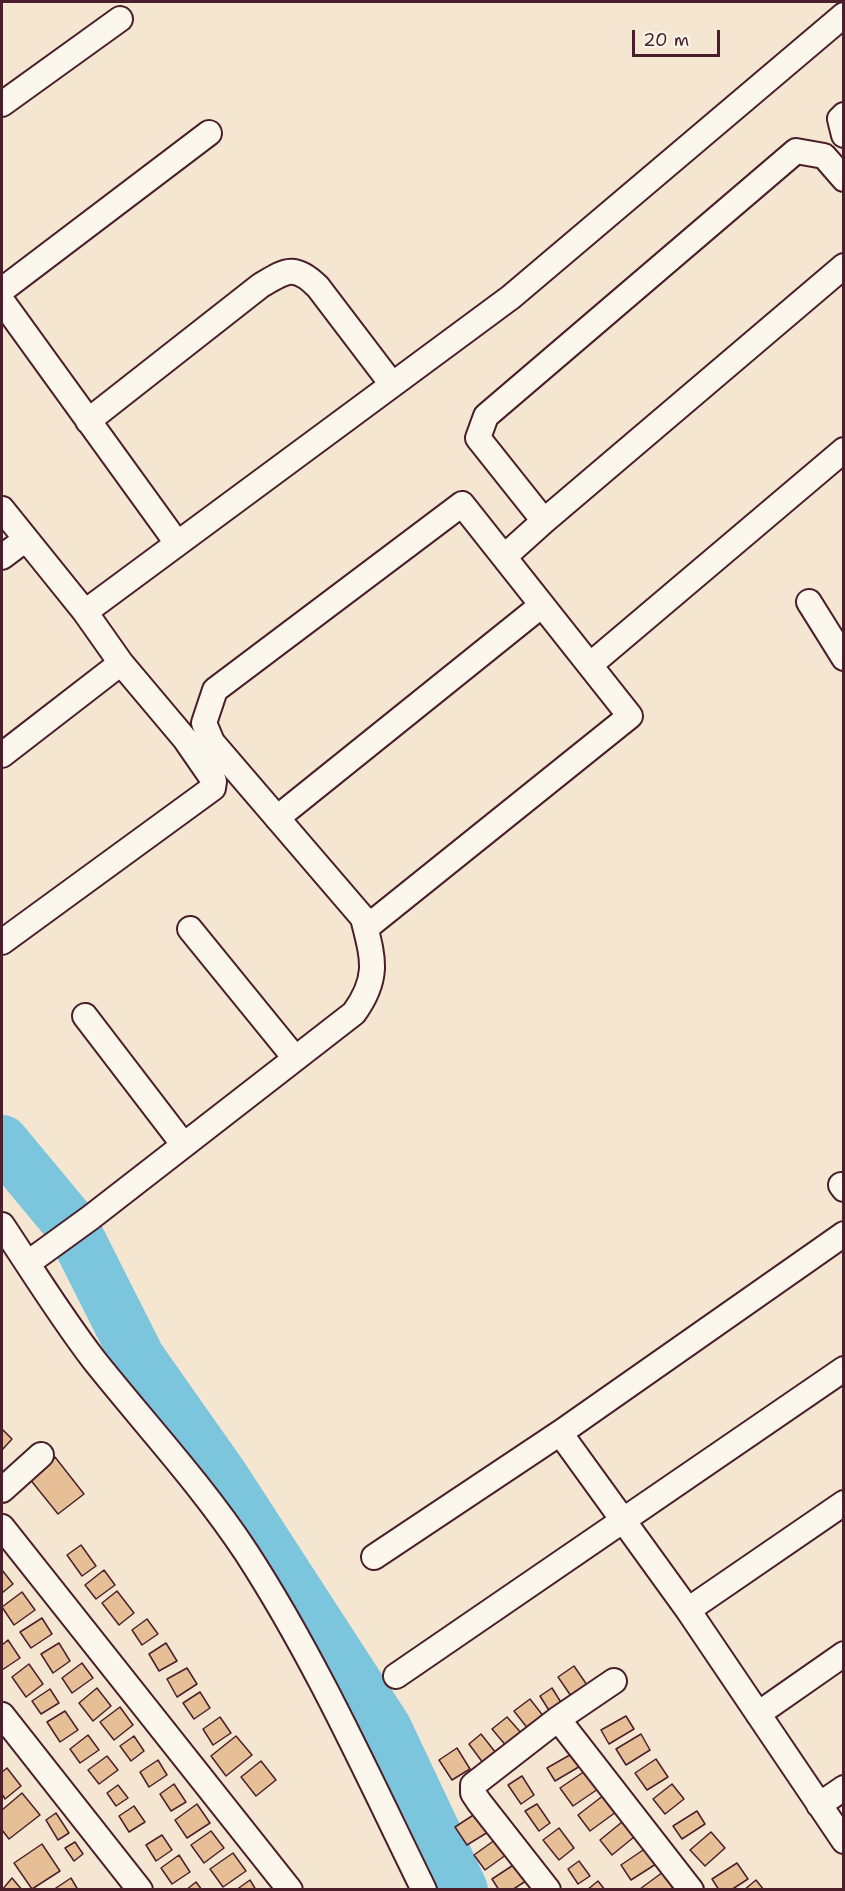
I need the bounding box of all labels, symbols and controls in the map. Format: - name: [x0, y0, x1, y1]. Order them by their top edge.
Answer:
- scale bar: [635, 18, 724, 56]
- text: 20 m: [643, 28, 689, 52]

